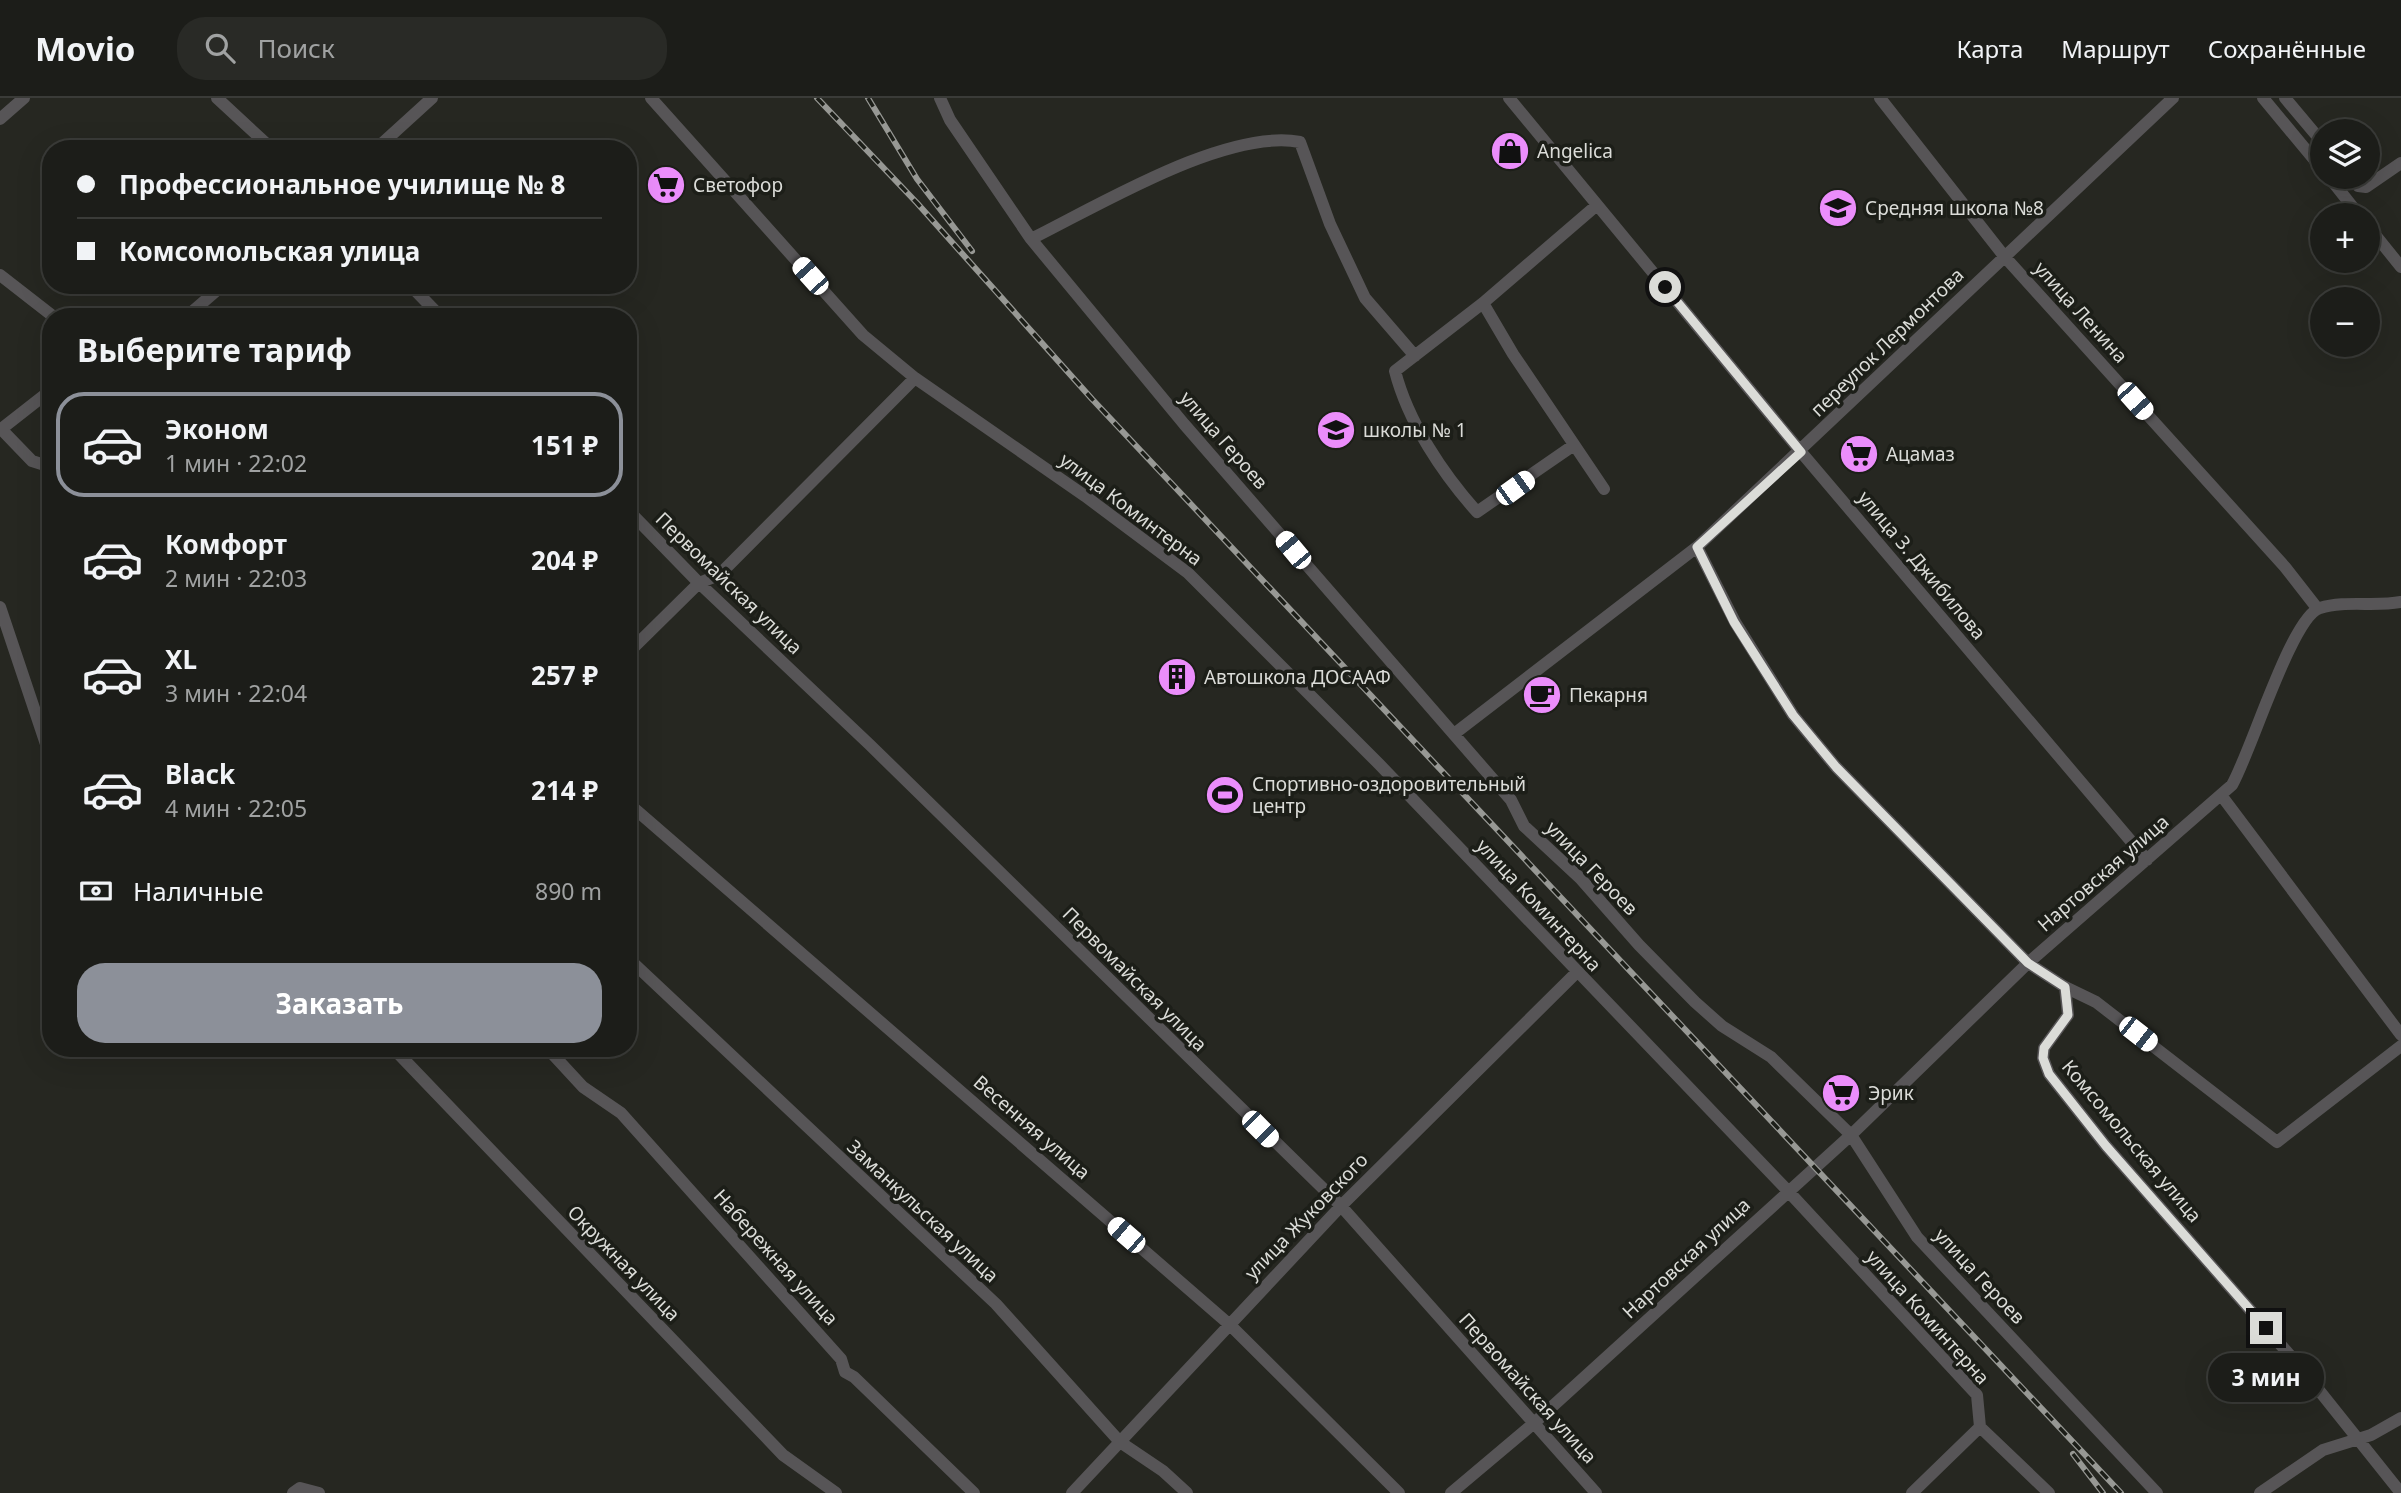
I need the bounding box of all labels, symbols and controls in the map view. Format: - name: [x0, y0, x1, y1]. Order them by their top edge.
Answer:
- search box: [177, 17, 667, 80]
- text: Movio: [35, 26, 135, 71]
- icon: search: [201, 29, 239, 67]
- text: Поиск: [257, 30, 335, 66]
- text: Карта: [1956, 32, 2023, 65]
- text: Маршрут: [2061, 32, 2170, 65]
- text: Сохранённые: [2208, 32, 2366, 65]
- map controls: [2310, 119, 2380, 357]
- button: layers: [2310, 119, 2380, 189]
- shop icon: Angelica: [1489, 130, 1531, 172]
- place label: Angelica: [1537, 138, 1613, 164]
- supermarket icon: Светофор: [645, 164, 687, 206]
- text: Профессиональное училище № 8: [119, 166, 565, 202]
- place label: Светофор: [693, 172, 783, 198]
- school or university icon: Средняя школа №8: [1817, 187, 1859, 229]
- place label: Средняя школа №8: [1865, 195, 2044, 221]
- button: +: [2310, 203, 2380, 273]
- text: Комсомольская улица: [119, 233, 420, 269]
- car: [789, 253, 832, 299]
- street label: улица Ленина: [2028, 256, 2134, 368]
- street label: переулок Лермонтова: [1805, 262, 1969, 422]
- route start: [1649, 271, 1681, 303]
- button: −: [2310, 287, 2380, 357]
- text: Выберите тариф: [77, 328, 352, 371]
- car: [2114, 378, 2157, 424]
- street label: улица Героев: [1174, 385, 1274, 495]
- school or university icon: школы № 1: [1315, 409, 1357, 451]
- text: Эконом: [165, 411, 269, 447]
- icon: car: [81, 413, 144, 476]
- place label: школы № 1: [1363, 417, 1467, 443]
- text: 151 ₽: [531, 427, 598, 463]
- supermarket icon: Ацамаз: [1838, 433, 1880, 475]
- place label: Ацамаз: [1886, 441, 1955, 467]
- text: 1 мин · 22:02: [165, 447, 307, 479]
- street label: улица Коминтерна: [1054, 447, 1208, 571]
- car: [1492, 467, 1539, 509]
- street label: улица З. Джибилова: [1852, 485, 1992, 645]
- street label: Первомайская улица: [650, 506, 808, 660]
- text: Комфорт: [165, 526, 287, 562]
- car: [1272, 527, 1315, 573]
- icon: car: [81, 528, 144, 591]
- text: 204 ₽: [531, 542, 598, 578]
- text: 2 мин · 22:03: [165, 562, 307, 594]
- text: XL: [165, 641, 197, 677]
- icon: car: [81, 643, 144, 706]
- building icon: Автошкола ДОСААФ: [1156, 656, 1198, 698]
- text: 257 ₽: [531, 657, 598, 693]
- place label: Автошкола ДОСААФ: [1204, 664, 1391, 690]
- cafe icon: Пекарня: [1521, 674, 1563, 716]
- text: 3 мин · 22:04: [165, 677, 307, 709]
- place label: Пекарня: [1569, 682, 1648, 708]
- text: Black: [165, 756, 235, 792]
- icon: car: [81, 758, 144, 821]
- place label: Спортивно-оздоровительный центр: [1252, 771, 1526, 819]
- text: 214 ₽: [531, 772, 598, 808]
- sports icon: Спортивно-оздоровительный центр: [1204, 774, 1246, 816]
- text: 4 мин · 22:05: [165, 792, 307, 824]
- street label: Нартовская улица: [2032, 809, 2174, 937]
- street label: улица Героев: [1540, 815, 1644, 921]
- street label: улица Коминтерна: [1471, 833, 1607, 977]
- icon: cash: [77, 872, 115, 910]
- text: Наличные: [133, 873, 264, 909]
- text: 890 m: [535, 875, 602, 907]
- street label: Первомайская улица: [1057, 901, 1213, 1057]
- button: Заказать: [77, 963, 602, 1043]
- car: [2115, 1013, 2162, 1055]
- street label: Комсомольская улица: [2056, 1054, 2208, 1228]
- street label: Весенняя улица: [968, 1069, 1096, 1185]
- supermarket icon: Эрик: [1820, 1072, 1862, 1114]
- place label: Эрик: [1868, 1080, 1914, 1106]
- car: [1238, 1107, 1283, 1151]
- street label: Заманкульская улица: [842, 1134, 1004, 1288]
- street label: улица Жуковского: [1239, 1147, 1373, 1285]
- street label: Набережная улица: [708, 1183, 844, 1331]
- street label: Нартовская улица: [1616, 1192, 1756, 1324]
- street label: Окружная улица: [562, 1199, 686, 1327]
- car: [1104, 1213, 1149, 1257]
- street label: улица Героев: [1929, 1222, 2031, 1330]
- street label: улица Коминтерна: [1861, 1244, 1995, 1390]
- street label: Первомайская улица: [1453, 1307, 1603, 1469]
- route end: [2250, 1312, 2282, 1344]
- callout: 3 мин: [2208, 1352, 2324, 1402]
- text: 3 мин: [2232, 1361, 2300, 1393]

